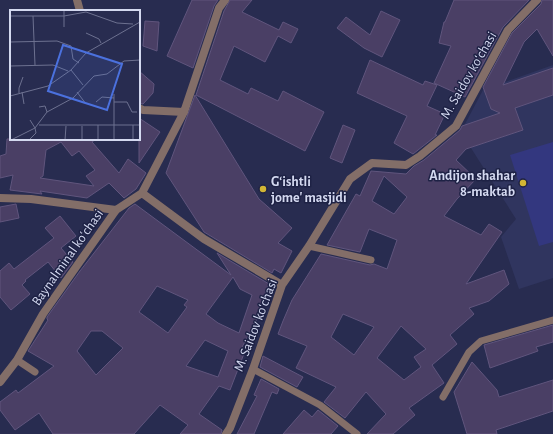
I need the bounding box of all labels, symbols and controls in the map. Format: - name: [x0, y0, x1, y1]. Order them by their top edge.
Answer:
- inset map: [10, 10, 140, 140]
- street label: M. Saidov koʻchasi: [438, 30, 499, 121]
- place label: Andijon shahar 8-maktab: [429, 169, 515, 199]
- place label: Gʻishtli jome' masjidi: [271, 175, 347, 205]
- marker: Andijon shahar 8-maktab: [518, 178, 528, 188]
- marker: Gʻishtli jome' masjidi: [258, 184, 268, 194]
- street label: Baynalminal koʻchasi: [29, 207, 106, 308]
- street label: M. Saidov koʻchasi: [232, 277, 280, 374]

